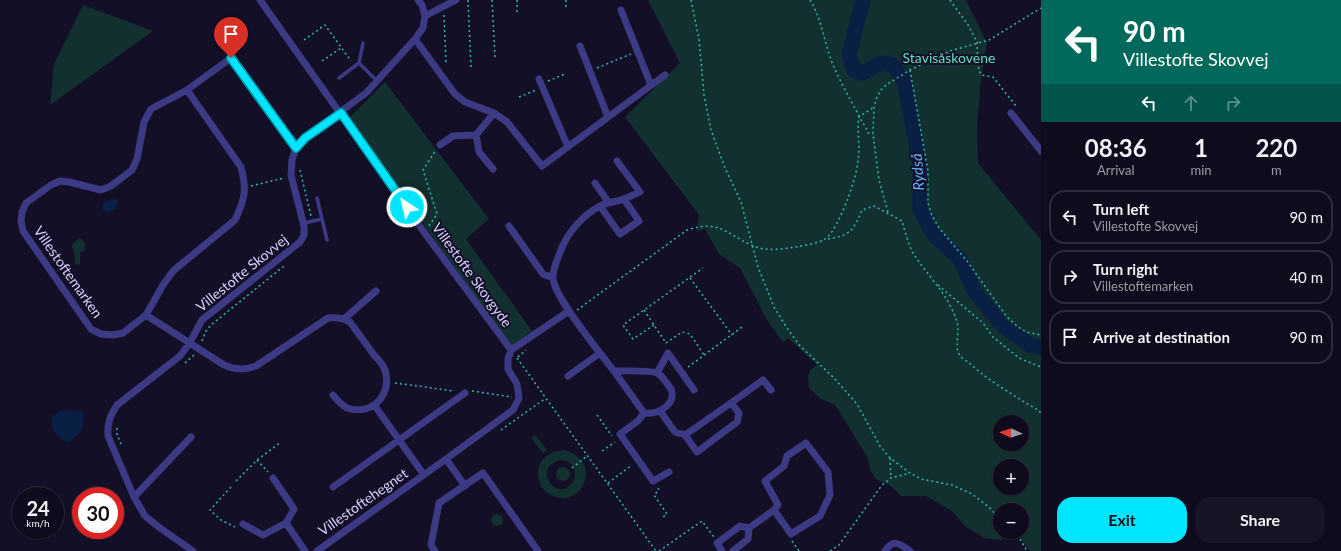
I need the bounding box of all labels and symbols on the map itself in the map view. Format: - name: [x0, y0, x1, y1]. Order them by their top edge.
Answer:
- pin: [214, 17, 248, 58]
- park label: Stavisåskovene: [903, 49, 995, 66]
- water label: Rydså: [907, 153, 927, 191]
- position arrow: [386, 186, 428, 228]
- street label: Villestofte Skovgyde: [429, 219, 516, 330]
- street label: Villestoftemarken: [30, 223, 106, 321]
- street label: Villestofte Skovvej: [192, 230, 291, 315]
- north arrow: [993, 415, 1029, 451]
- street label: Villestoftehegnet: [315, 464, 411, 539]
- speed limit sign: 30: [72, 487, 124, 539]

